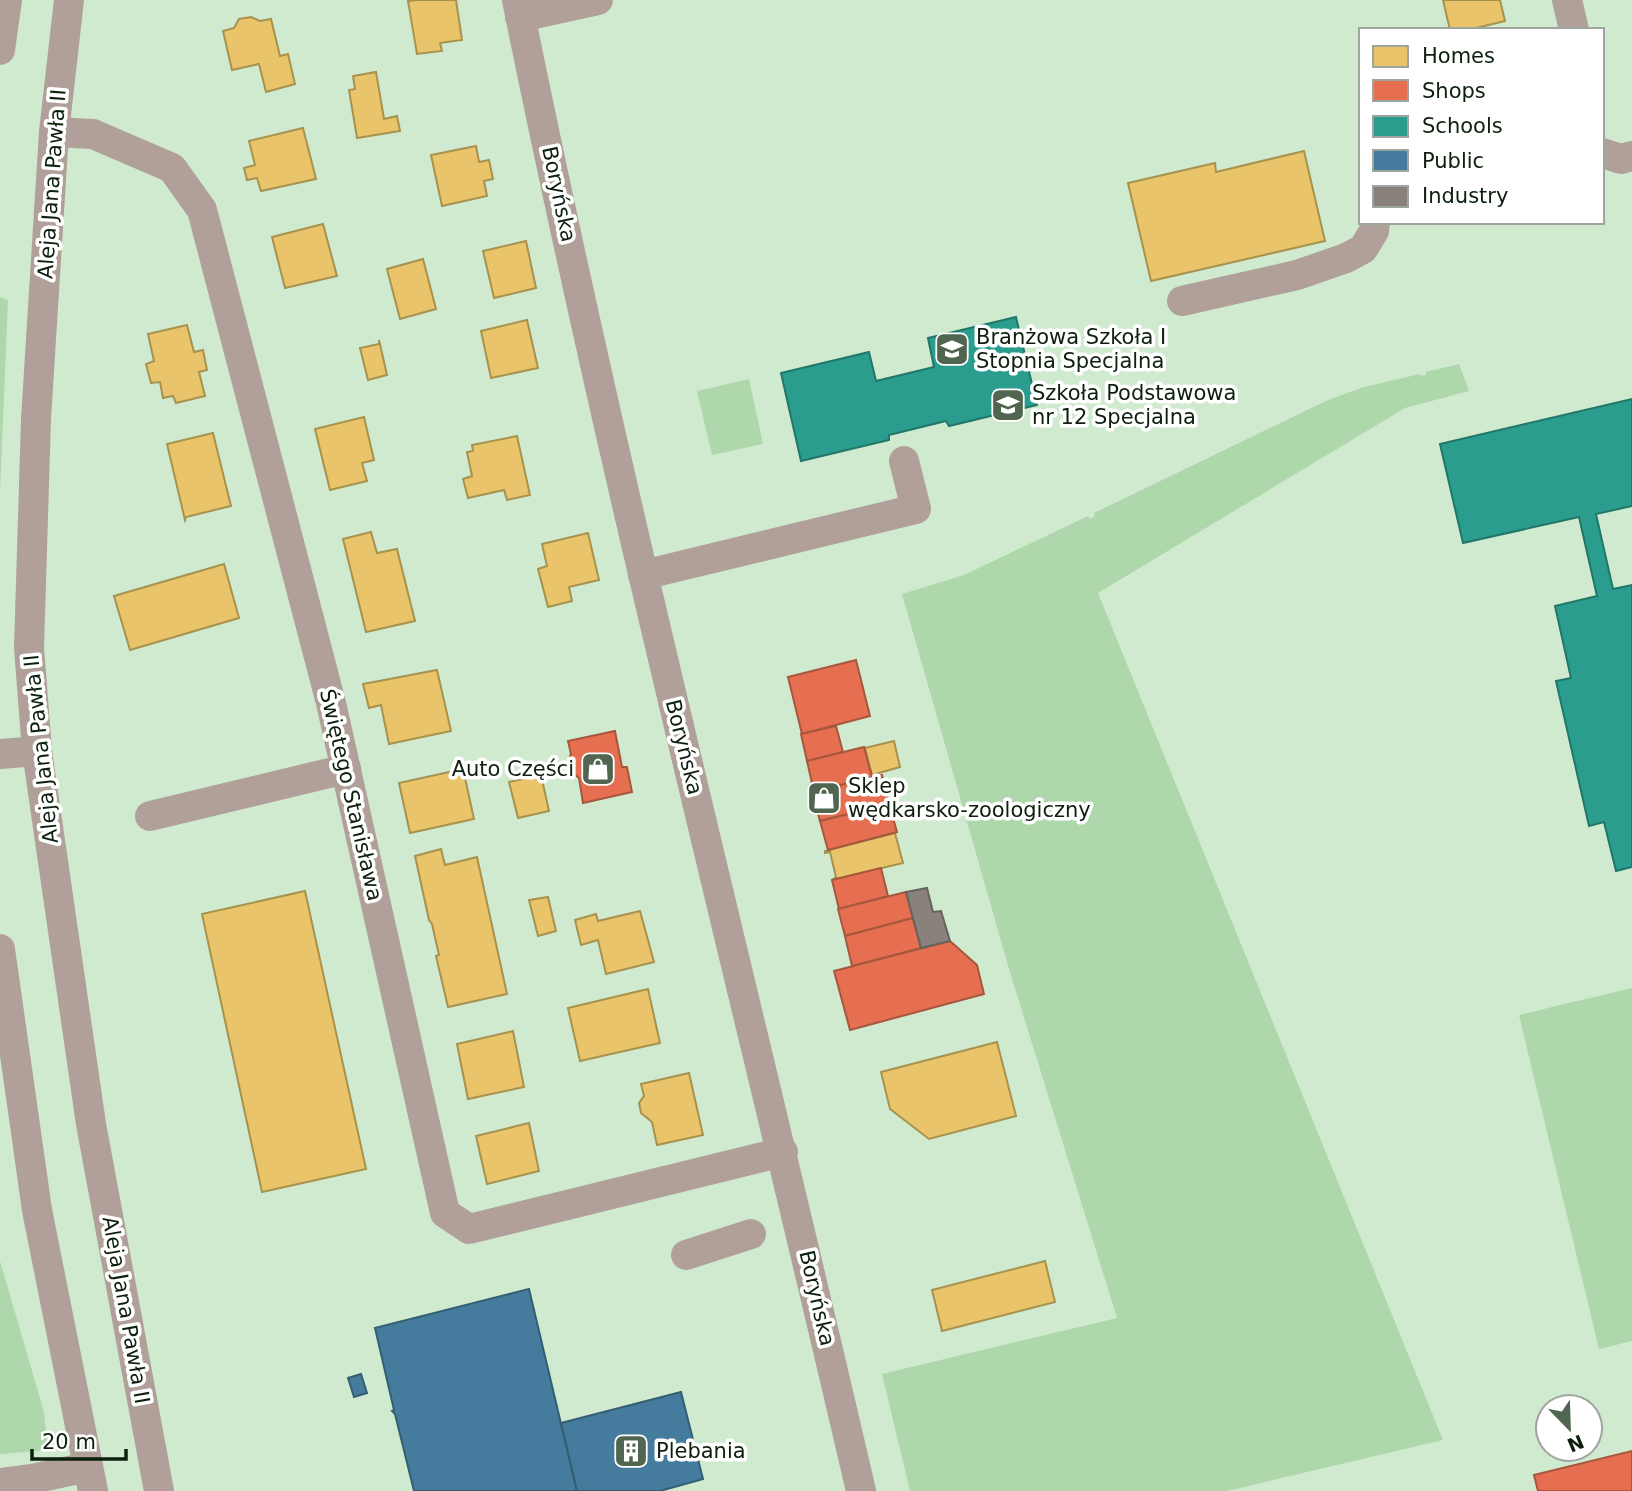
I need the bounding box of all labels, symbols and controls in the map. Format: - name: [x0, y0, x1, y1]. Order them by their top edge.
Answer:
- legend: [1359, 28, 1604, 224]
- text: Homes: [1422, 44, 1495, 68]
- text: Shops: [1422, 79, 1486, 103]
- street label: Aleja Jana Pawła II: [33, 88, 71, 280]
- text: Schools: [1422, 114, 1503, 138]
- street label: Boryńska: [537, 144, 581, 244]
- text: Public: [1422, 149, 1484, 173]
- text: Industry: [1422, 184, 1508, 208]
- place label: Branżowa Szkoła I Stopnia Specjalna: [976, 325, 1166, 373]
- school or university icon: Branżowa Szkoła I Stopnia Specjalna: [933, 330, 971, 368]
- place label: Szkoła Podstawowa nr 12 Specjalna: [1032, 381, 1236, 429]
- school or university icon: Szkoła Podstawowa nr 12 Specjalna: [989, 386, 1027, 424]
- street label: Aleja Jana Pawła II: [19, 653, 63, 845]
- street label: Świętego Stanisława: [315, 687, 388, 903]
- street label: Boryńska: [661, 697, 707, 797]
- shop icon: Auto Części: [579, 750, 617, 788]
- place label: Auto Części: [452, 757, 574, 781]
- place label: Sklep wędkarsko-zoologiczny: [848, 774, 1091, 822]
- shop icon: Sklep wędkarsko-zoologiczny: [805, 779, 843, 817]
- street label: Aleja Jana Pawła II: [98, 1214, 154, 1406]
- street label: Boryńska: [794, 1248, 840, 1348]
- north arrow: [1534, 1393, 1604, 1463]
- scale bar: [32, 1418, 126, 1462]
- text: 20 m: [42, 1430, 96, 1454]
- text: N: [1564, 1430, 1587, 1457]
- building icon: Plebania: [612, 1432, 650, 1470]
- place label: Plebania: [656, 1439, 746, 1463]

